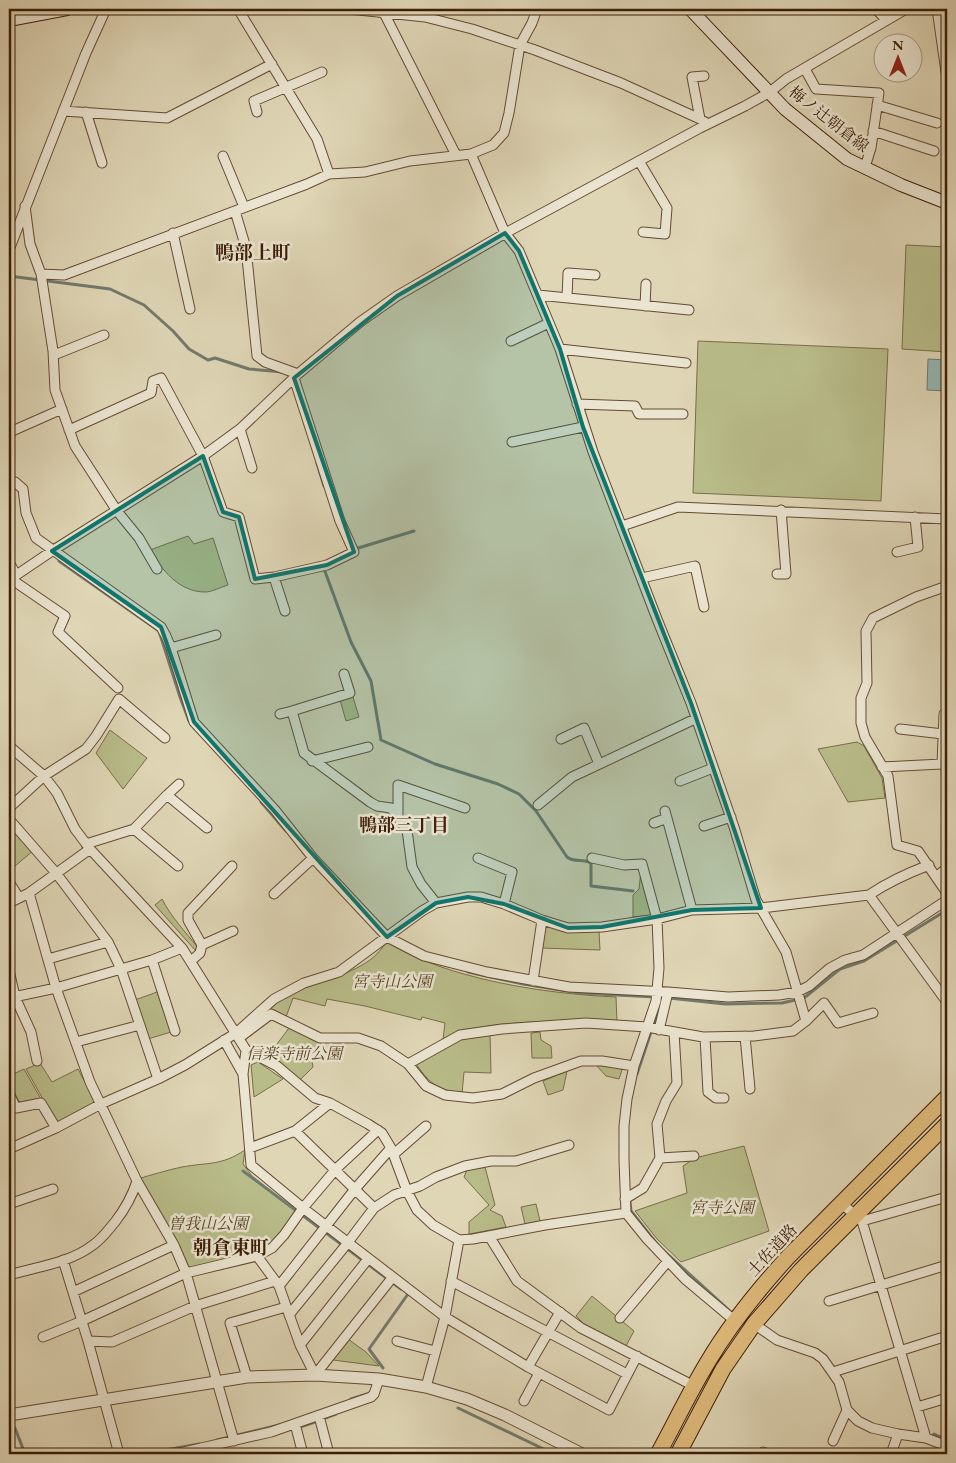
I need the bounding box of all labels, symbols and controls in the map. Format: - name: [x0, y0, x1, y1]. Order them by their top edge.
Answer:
- north arrow: [874, 32, 924, 82]
- text: N: [892, 36, 904, 54]
- street label: 梅ノ辻朝倉線: [785, 81, 873, 157]
- district label: 鴨部上町: [215, 240, 291, 265]
- district label: 鴨部三丁目: [359, 813, 449, 836]
- park label: 宮寺山公園: [352, 971, 435, 992]
- park label: 信楽寺前公園: [246, 1043, 345, 1064]
- park label: 宮寺公園: [690, 1197, 757, 1218]
- park label: 曽我山公園: [168, 1213, 251, 1234]
- street label: 土佐道路: [742, 1219, 802, 1281]
- district label: 朝倉東町: [193, 1235, 269, 1260]

